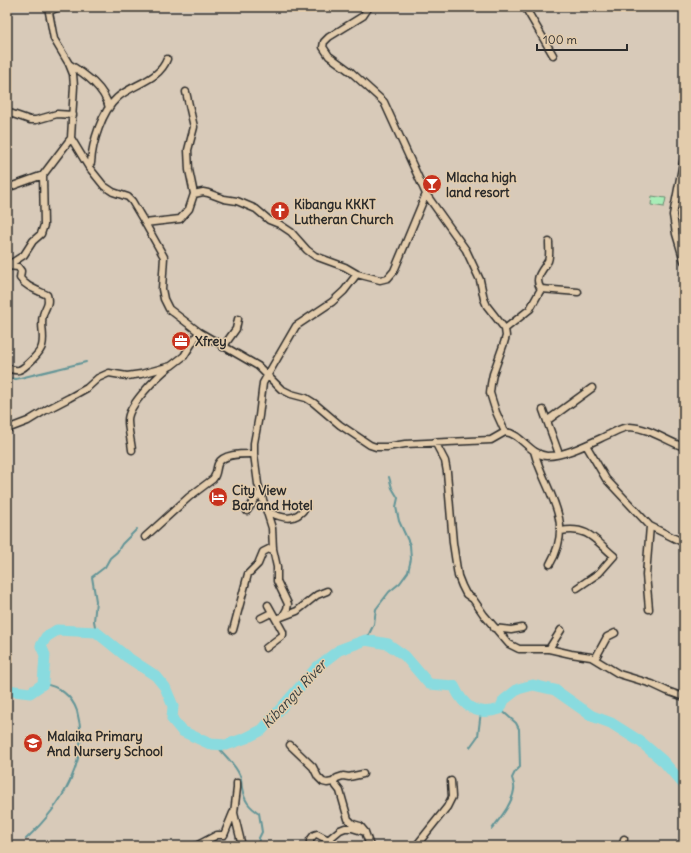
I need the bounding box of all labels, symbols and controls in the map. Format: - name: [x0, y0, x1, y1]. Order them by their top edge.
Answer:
- scale bar: [537, 26, 627, 52]
- text: 100 m: [543, 32, 577, 47]
- place label: Mlacha high land resort: [446, 169, 517, 201]
- bar icon: Mlacha high land resort: [421, 173, 443, 195]
- place label: Kibangu KKKT Lutheran Church: [294, 196, 394, 228]
- church icon: Kibangu KKKT Lutheran Church: [269, 200, 291, 222]
- office icon: Xfrey: [170, 330, 192, 352]
- place label: Xfrey: [195, 333, 227, 350]
- place label: City View Bar and Hotel: [232, 482, 313, 514]
- hotel icon: City View Bar and Hotel: [207, 486, 229, 508]
- water label: Kibangu River: [258, 654, 332, 732]
- place label: Malaika Primary And Nursery School: [47, 728, 163, 760]
- school or university icon: Malaika Primary And Nursery School: [22, 732, 44, 754]

